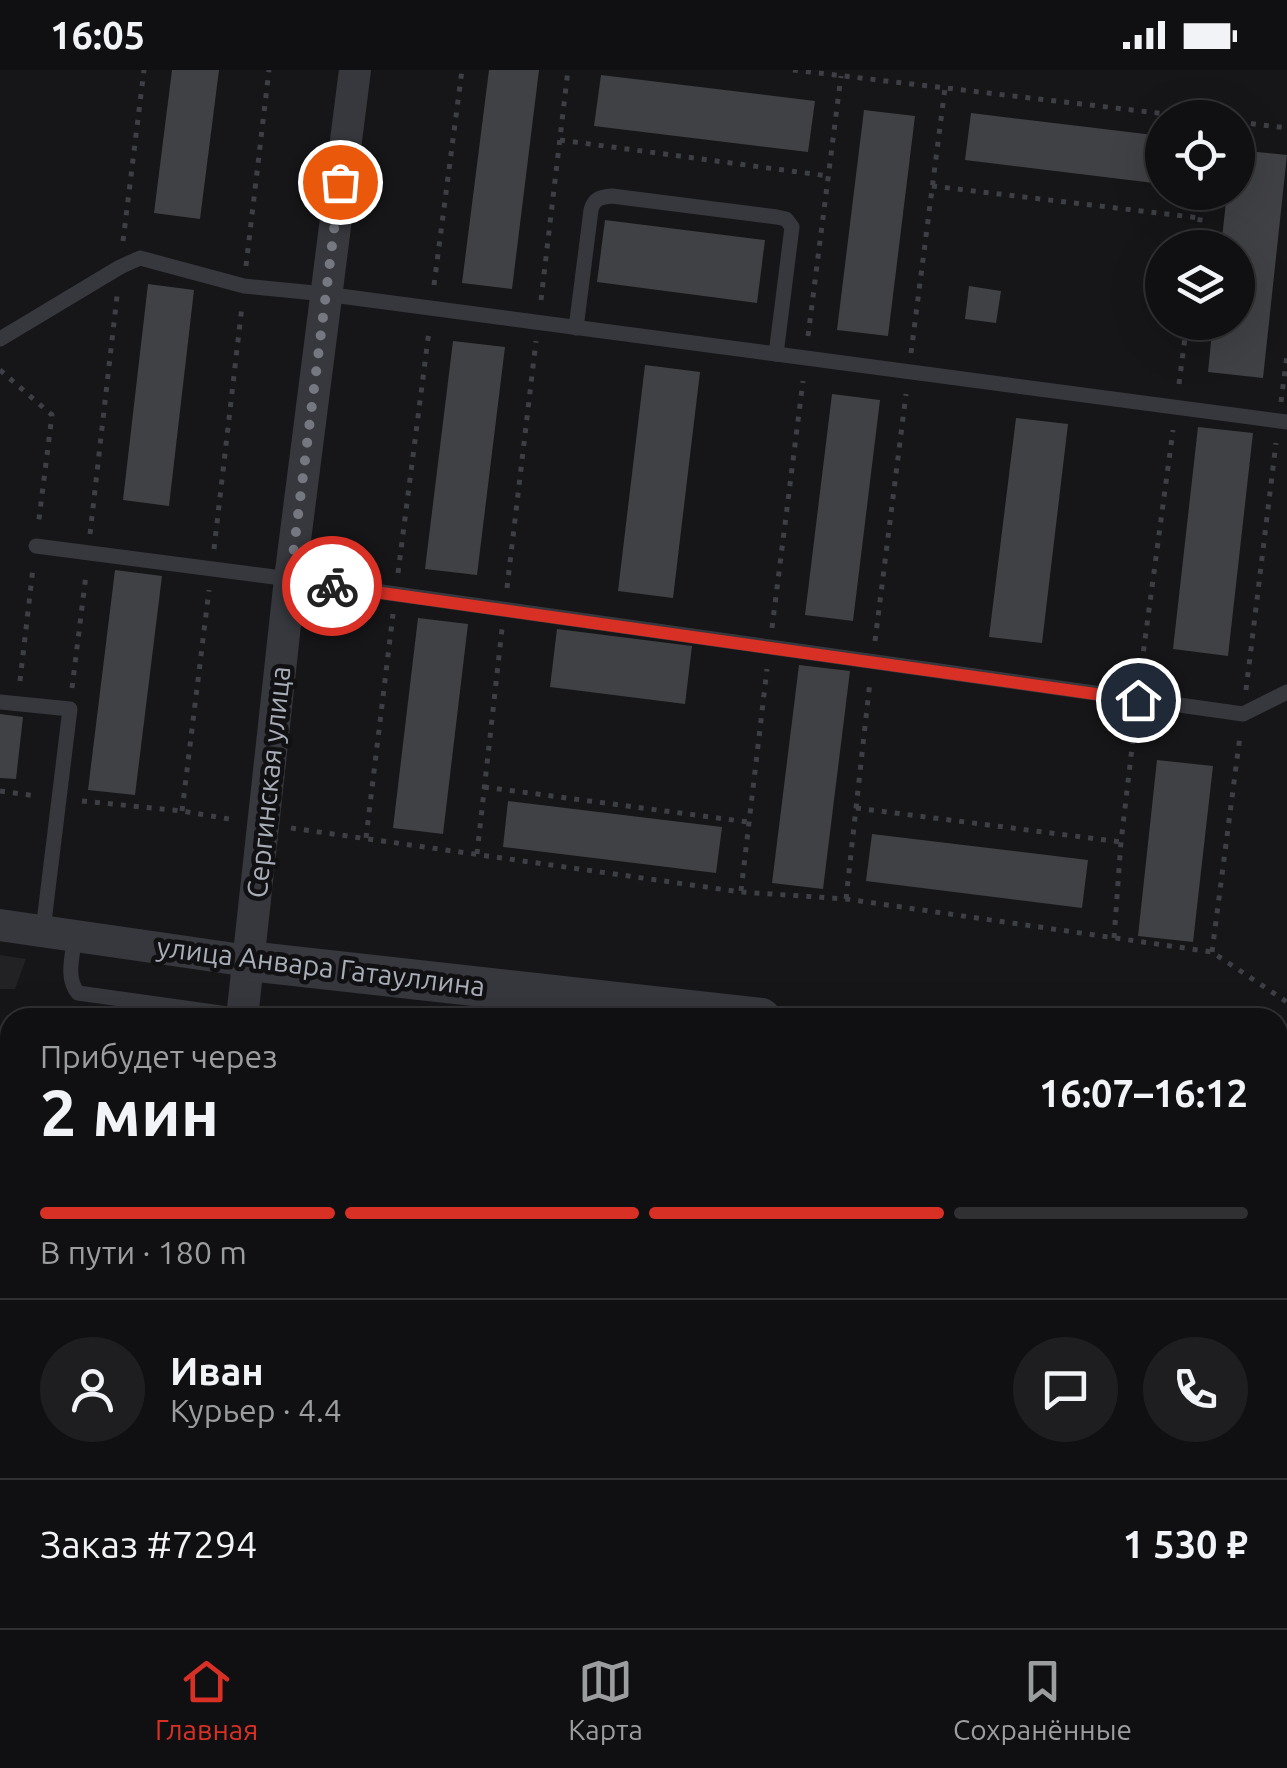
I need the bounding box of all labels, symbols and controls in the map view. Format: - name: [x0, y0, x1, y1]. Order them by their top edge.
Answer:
- text: 16:05: [50, 14, 145, 56]
- map controls: [1145, 100, 1255, 340]
- button: locate: [1145, 100, 1255, 210]
- pin: [298, 140, 383, 225]
- icon: bag: [313, 155, 368, 210]
- button: layers: [1145, 230, 1255, 340]
- courier: [282, 536, 382, 636]
- icon: bike: [305, 559, 360, 614]
- pin: [1096, 658, 1181, 743]
- street label: Сергинская улица: [240, 664, 296, 900]
- icon: home: [1111, 673, 1166, 728]
- street label: улица Анвара Гатауллина: [155, 930, 487, 1002]
- text: Прибудет через: [40, 1038, 278, 1074]
- text: 16:07–16:12: [1039, 1072, 1248, 1114]
- text: 2 мин: [40, 1075, 219, 1148]
- text: В пути · 180 m: [40, 1234, 247, 1270]
- button: person: [40, 1337, 145, 1442]
- button: chat: [1013, 1337, 1118, 1442]
- button: phone: [1143, 1337, 1248, 1442]
- text: Иван: [170, 1350, 264, 1392]
- text: Курьер · 4.4: [170, 1392, 342, 1428]
- text: Заказ #7294: [40, 1523, 258, 1565]
- text: 1 530 ₽: [1123, 1523, 1248, 1565]
- tab: Главная: [155, 1654, 258, 1745]
- tab: Карта: [568, 1654, 643, 1745]
- tab: Сохранённые: [953, 1654, 1132, 1745]

